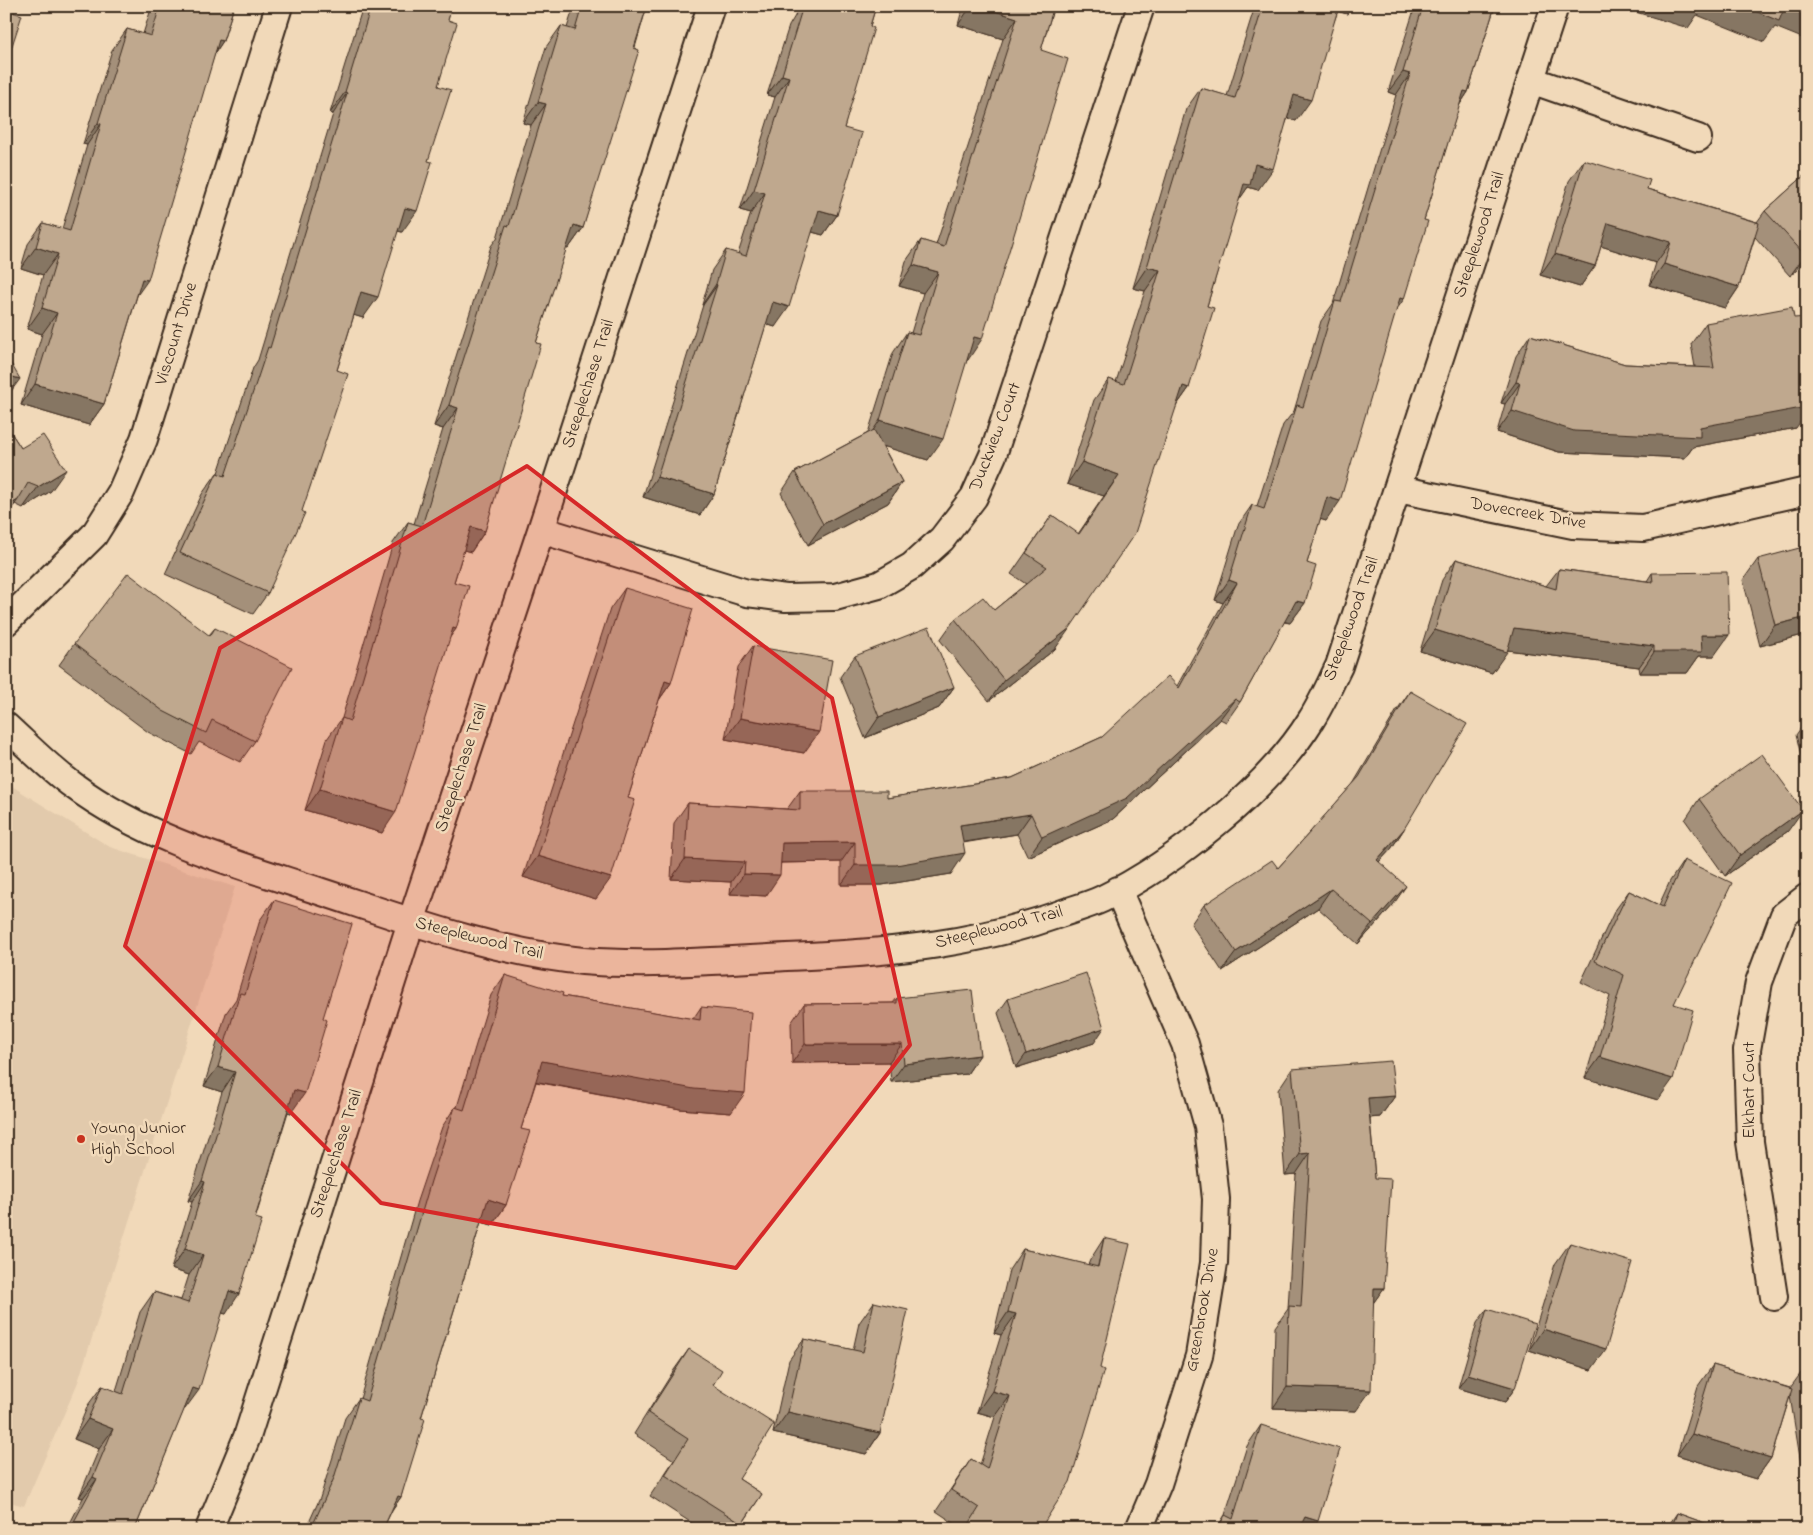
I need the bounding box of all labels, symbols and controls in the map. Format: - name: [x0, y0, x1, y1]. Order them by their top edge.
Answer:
- street label: Steeplewood Trail: [1447, 169, 1513, 301]
- street label: Viscount Drive: [149, 278, 205, 390]
- street label: Steeplechase Trail: [556, 316, 622, 452]
- street label: Duckview Court: [963, 379, 1029, 496]
- street label: Dovecreek Drive: [1467, 491, 1589, 537]
- street label: Steeplewood Trail: [1317, 553, 1387, 685]
- street label: Steeplechase Trail: [429, 700, 495, 836]
- street label: Steeplewood Trail: [932, 900, 1066, 956]
- street label: Steeplewood Trail: [412, 911, 546, 967]
- street label: Elkhart Court: [1737, 1041, 1763, 1139]
- street label: Steeplechase Trail: [304, 1086, 370, 1222]
- place label: Young Junior High School: [91, 1116, 186, 1164]
- marker: Young Junior High School: [75, 1133, 87, 1145]
- street label: Greenbrook Drive: [1179, 1245, 1227, 1374]

